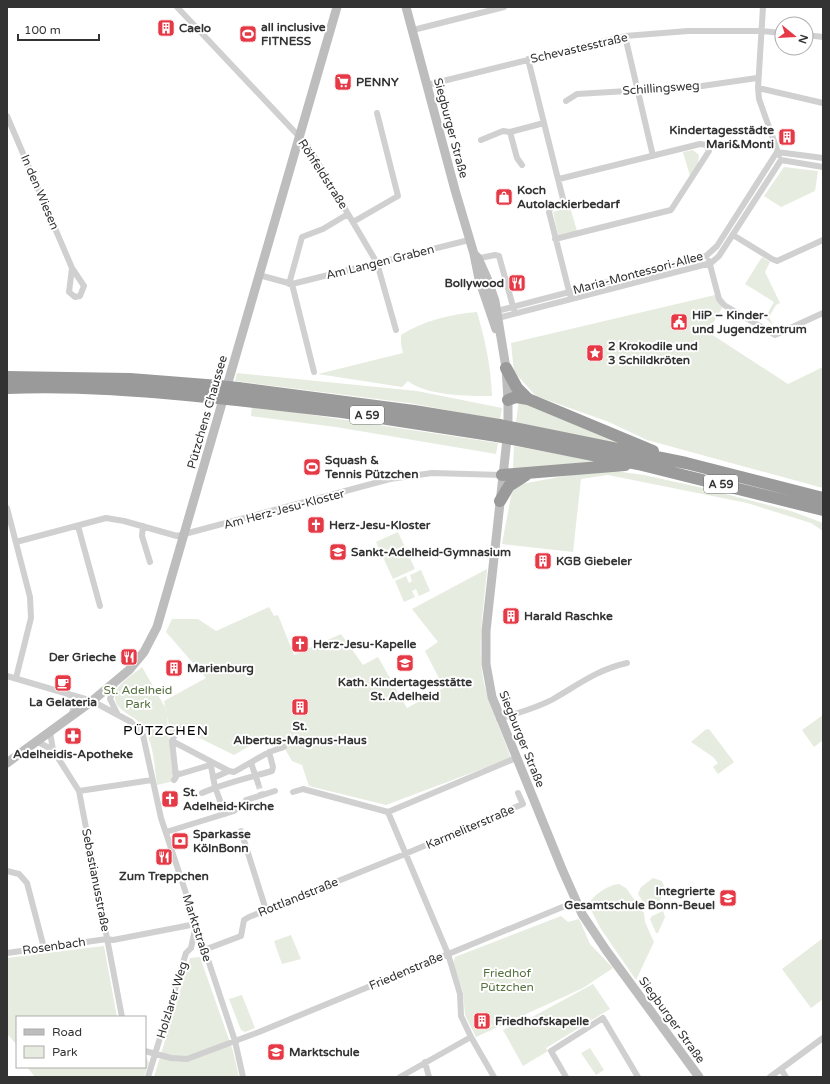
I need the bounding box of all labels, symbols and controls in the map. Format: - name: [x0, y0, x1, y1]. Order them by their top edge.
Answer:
- scale bar: [18, 16, 99, 42]
- north arrow: [774, 16, 814, 56]
- building icon: Caelo: [156, 18, 176, 38]
- place label: all inclusive FITNESS: [261, 20, 326, 48]
- place label: Caelo: [179, 21, 211, 35]
- text: 100 m: [24, 23, 61, 37]
- sports icon: all inclusive FITNESS: [238, 24, 258, 44]
- street label: Schevastesstraße: [529, 30, 629, 66]
- text: N: [795, 33, 811, 45]
- supermarket icon: PENNY: [333, 72, 353, 92]
- place label: PENNY: [356, 75, 399, 89]
- street label: Siegburger Straße: [431, 76, 471, 180]
- street label: Schillingsweg: [622, 78, 700, 98]
- place label: Kindertagesstädte Mari&Monti: [669, 123, 774, 151]
- building icon: Kindertagesstädte Mari&Monti: [777, 127, 797, 147]
- street label: Röhfeldstraße: [295, 137, 351, 212]
- street label: In den Wiesen: [18, 152, 62, 232]
- place label: Koch Autolackierbedarf: [517, 183, 620, 211]
- shop icon: Koch Autolackierbedarf: [494, 187, 514, 207]
- street label: Am Langen Graben: [325, 242, 435, 282]
- street label: Maria-Montessori-Allee: [571, 249, 705, 297]
- restaurant icon: Bollywood: [507, 273, 527, 293]
- place label: Bollywood: [444, 276, 504, 291]
- place label: HiP – Kinder- und Jugendzentrum: [692, 308, 807, 337]
- public building icon: HiP – Kinder- und Jugendzentrum: [669, 312, 689, 332]
- place label: 2 Krokodile und 3 Schildkröten: [608, 339, 698, 367]
- place icon: 2 Krokodile und 3 Schildkröten: [585, 343, 605, 363]
- street label: Pützchens Chaussee: [184, 354, 230, 470]
- road number: A 59: [350, 406, 384, 424]
- place label: Squash & Tennis Pützchen: [324, 453, 418, 481]
- sports icon: Squash & Tennis Pützchen: [302, 457, 322, 477]
- road number: A 59: [704, 475, 738, 493]
- street label: Am Herz-Jesu-Kloster: [222, 486, 346, 532]
- church icon: Herz-Jesu-Kloster: [306, 515, 326, 535]
- place label: Herz-Jesu-Kloster: [329, 518, 431, 532]
- school or university icon: Sankt-Adelheid-Gymnasium: [328, 542, 348, 562]
- place label: Sankt-Adelheid-Gymnasium: [351, 545, 511, 560]
- building icon: KGB Giebeler: [533, 551, 553, 571]
- place label: KGB Giebeler: [556, 554, 632, 568]
- building icon: Harald Raschke: [501, 606, 521, 626]
- place label: Harald Raschke: [524, 609, 613, 623]
- church icon: Herz-Jesu-Kapelle: [290, 634, 310, 654]
- place label: Herz-Jesu-Kapelle: [313, 637, 417, 652]
- restaurant icon: Der Grieche: [119, 647, 139, 667]
- place label: Der Grieche: [49, 650, 116, 664]
- school or university icon: Kath. Kindertagesstätte St. Adelheid: [395, 653, 415, 673]
- building icon: Marienburg: [164, 658, 184, 678]
- place label: Marienburg: [187, 661, 254, 676]
- cafe icon: La Gelateria: [53, 673, 73, 693]
- place label: Kath. Kindertagesstätte St. Adelheid: [338, 675, 472, 703]
- park label: St. Adelheid Park: [104, 683, 172, 711]
- street label: Siegburger Straße: [496, 689, 548, 790]
- place label: La Gelateria: [29, 695, 97, 709]
- building icon: St. Albertus-Magnus-Haus: [290, 697, 310, 717]
- place label: St. Albertus-Magnus-Haus: [233, 719, 367, 748]
- district label: PÜTZCHEN: [123, 722, 209, 739]
- pharmacy icon: Adelheidis-Apotheke: [63, 726, 83, 746]
- place label: Adelheidis-Apotheke: [13, 747, 133, 762]
- place label: St. Adelheid-Kirche: [183, 785, 274, 813]
- church icon: St. Adelheid-Kirche: [160, 789, 180, 809]
- street label: Karmeliterstraße: [424, 802, 517, 852]
- street label: Sebastianusstraße: [79, 827, 113, 933]
- place label: Sparkasse KölnBonn: [193, 827, 251, 855]
- bank icon: Sparkasse KölnBonn: [170, 831, 190, 851]
- restaurant icon: Zum Treppchen: [154, 847, 174, 867]
- place label: Zum Treppchen: [119, 869, 209, 884]
- street label: Rottlandstraße: [256, 874, 340, 919]
- place label: Integrierte Gesamtschule Bonn-Beuel: [564, 884, 715, 912]
- school or university icon: Integrierte Gesamtschule Bonn-Beuel: [718, 888, 738, 908]
- street label: Marktstraße: [180, 893, 215, 964]
- street label: Rosenbach: [21, 935, 87, 957]
- street label: Friedenstraße: [367, 949, 445, 993]
- street label: Holzlarer Weg: [154, 960, 190, 1040]
- park label: Friedhof Pützchen: [480, 966, 534, 994]
- street label: Siegburger Straße: [636, 974, 708, 1066]
- building icon: Friedhofskapelle: [472, 1011, 492, 1031]
- place label: Friedhofskapelle: [495, 1014, 589, 1029]
- legend: [16, 1016, 146, 1068]
- text: Road: [52, 1025, 82, 1039]
- school or university icon: Marktschule: [266, 1042, 286, 1062]
- text: Park: [52, 1045, 78, 1059]
- place label: Marktschule: [289, 1045, 360, 1059]

